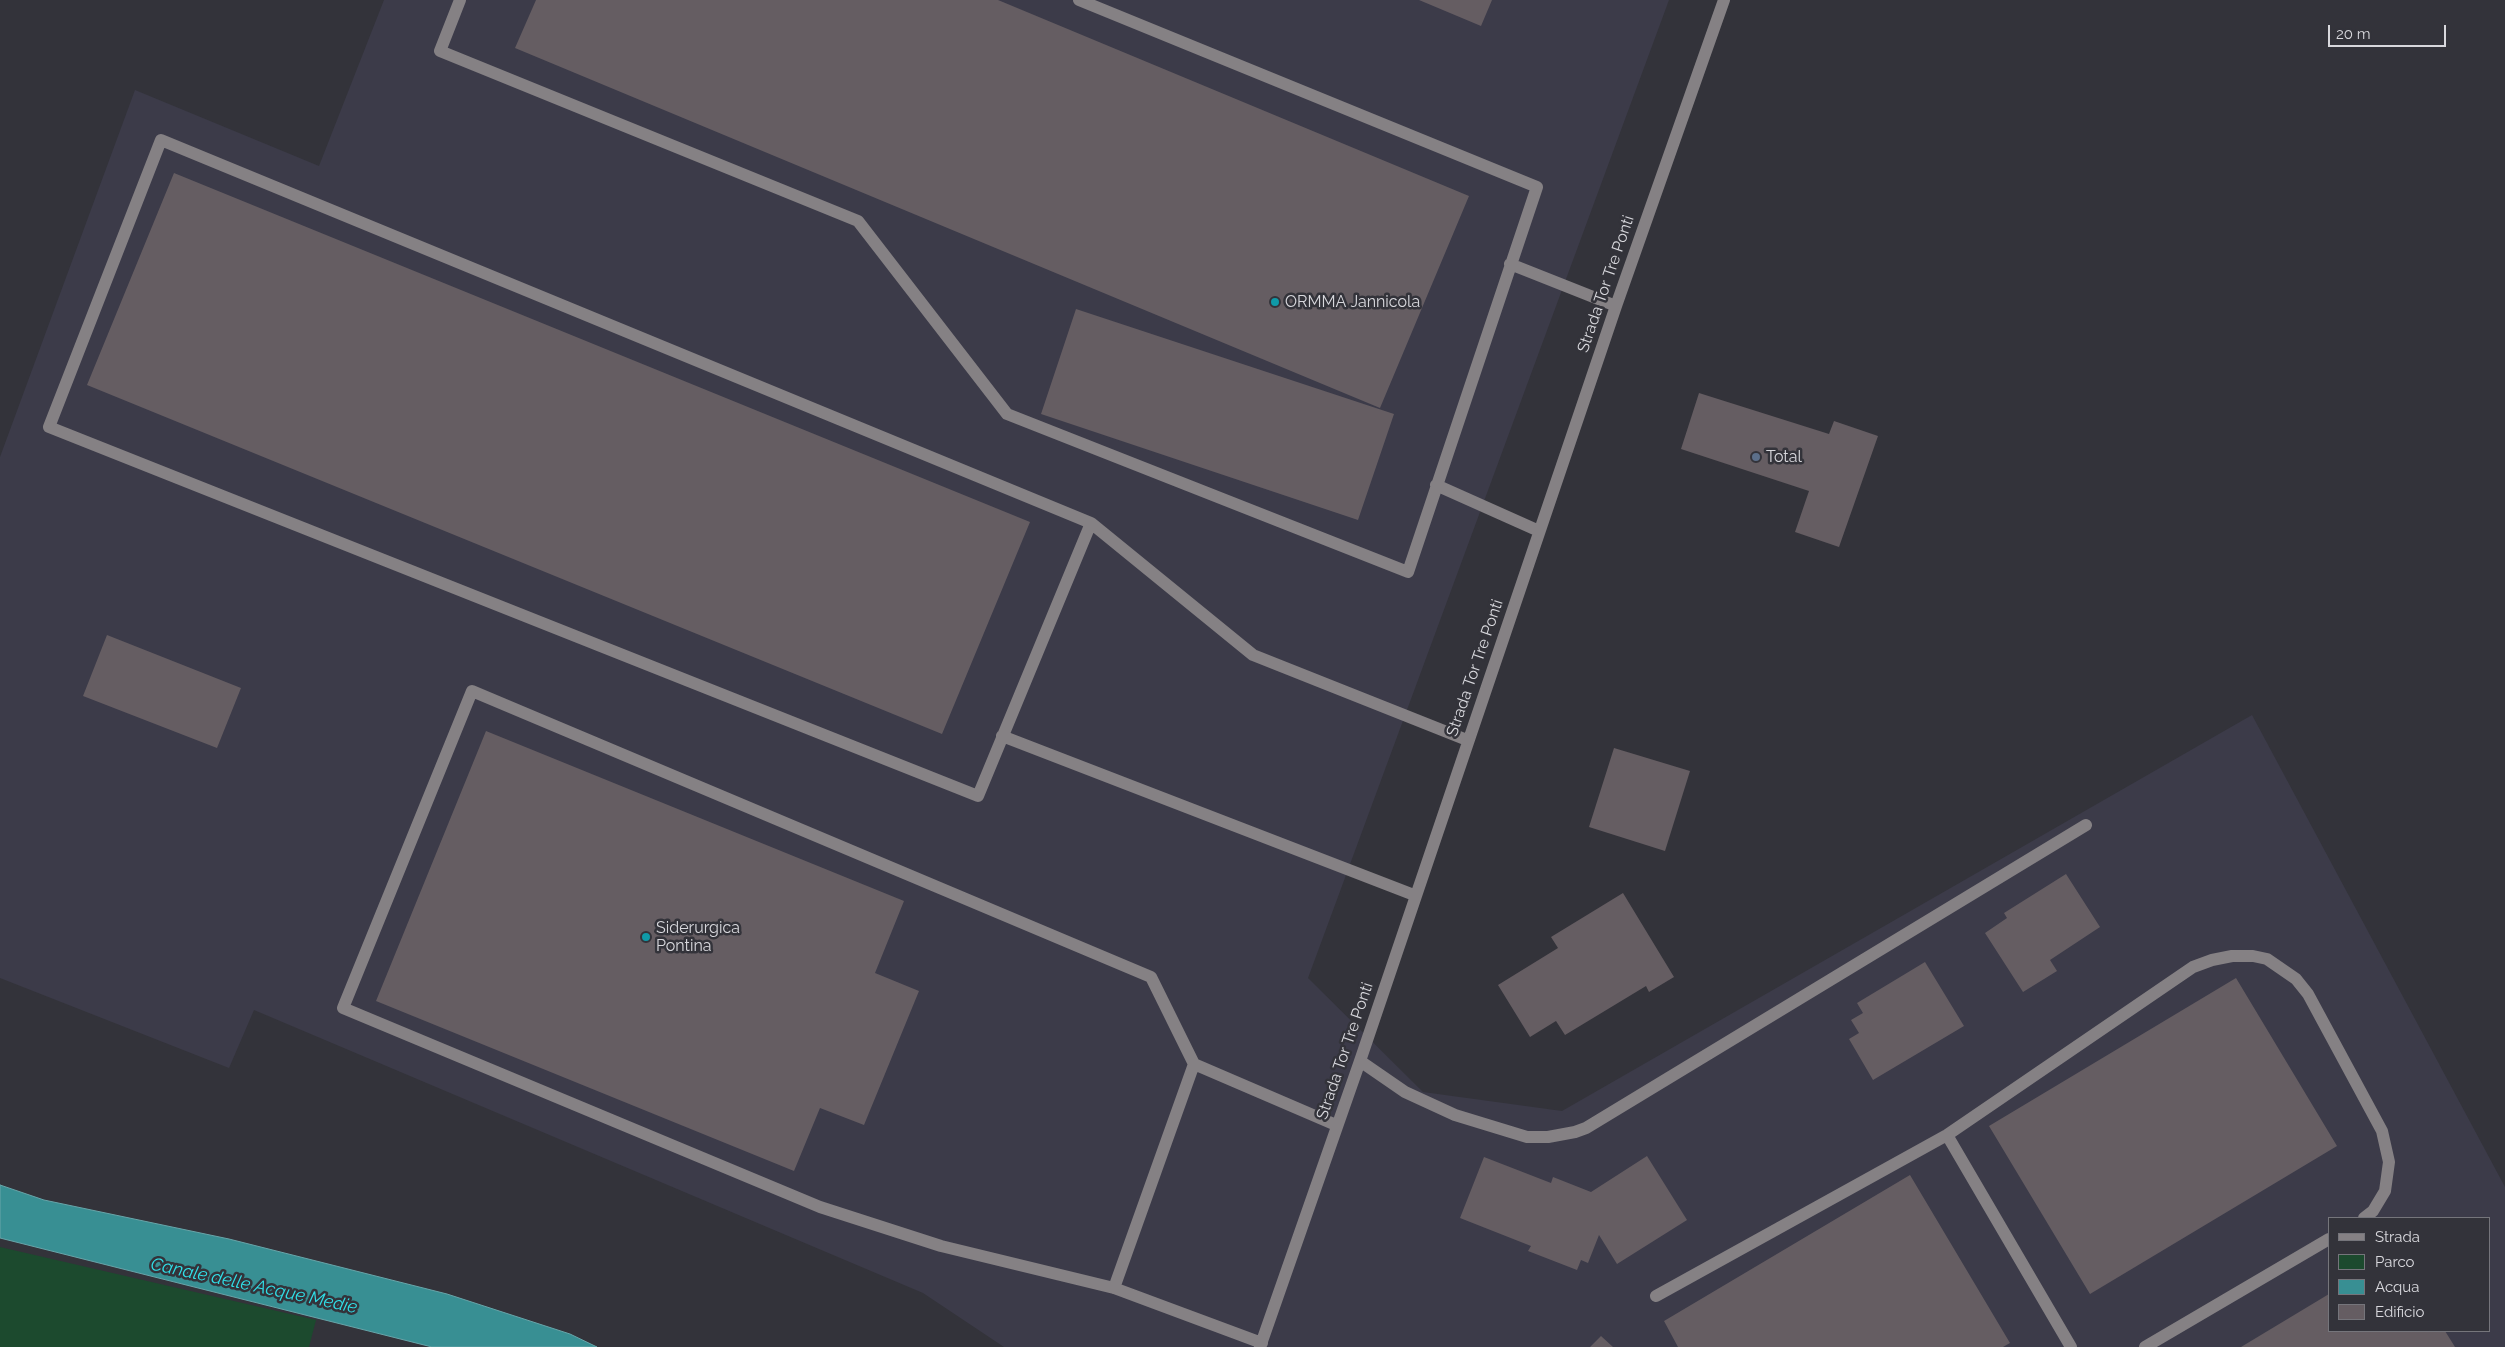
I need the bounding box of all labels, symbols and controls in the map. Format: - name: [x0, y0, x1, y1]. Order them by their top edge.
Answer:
- scale bar: [2330, 15, 2448, 47]
- text: 20 m: [2336, 25, 2371, 43]
- street label: Strada Tor Tre Ponti: [1574, 213, 1638, 355]
- place label: ORMMA Jannicola: [1285, 292, 1420, 312]
- marker: ORMMA Jannicola: [1269, 296, 1281, 308]
- place label: Total: [1766, 447, 1802, 467]
- marker: Total: [1750, 451, 1762, 463]
- street label: Strada Tor Tre Ponti: [1443, 597, 1507, 739]
- place label: Siderurgica Pontina: [656, 918, 740, 956]
- marker: Siderurgica Pontina: [640, 931, 652, 943]
- street label: Strada Tor Tre Ponti: [1313, 980, 1377, 1122]
- legend: [2328, 1217, 2490, 1332]
- text: Strada: [2375, 1228, 2420, 1246]
- text: Parco: [2375, 1253, 2415, 1271]
- water label: Canale delle Acque Medie: [149, 1254, 359, 1318]
- text: Acqua: [2375, 1278, 2419, 1296]
- text: Edificio: [2375, 1303, 2425, 1321]

